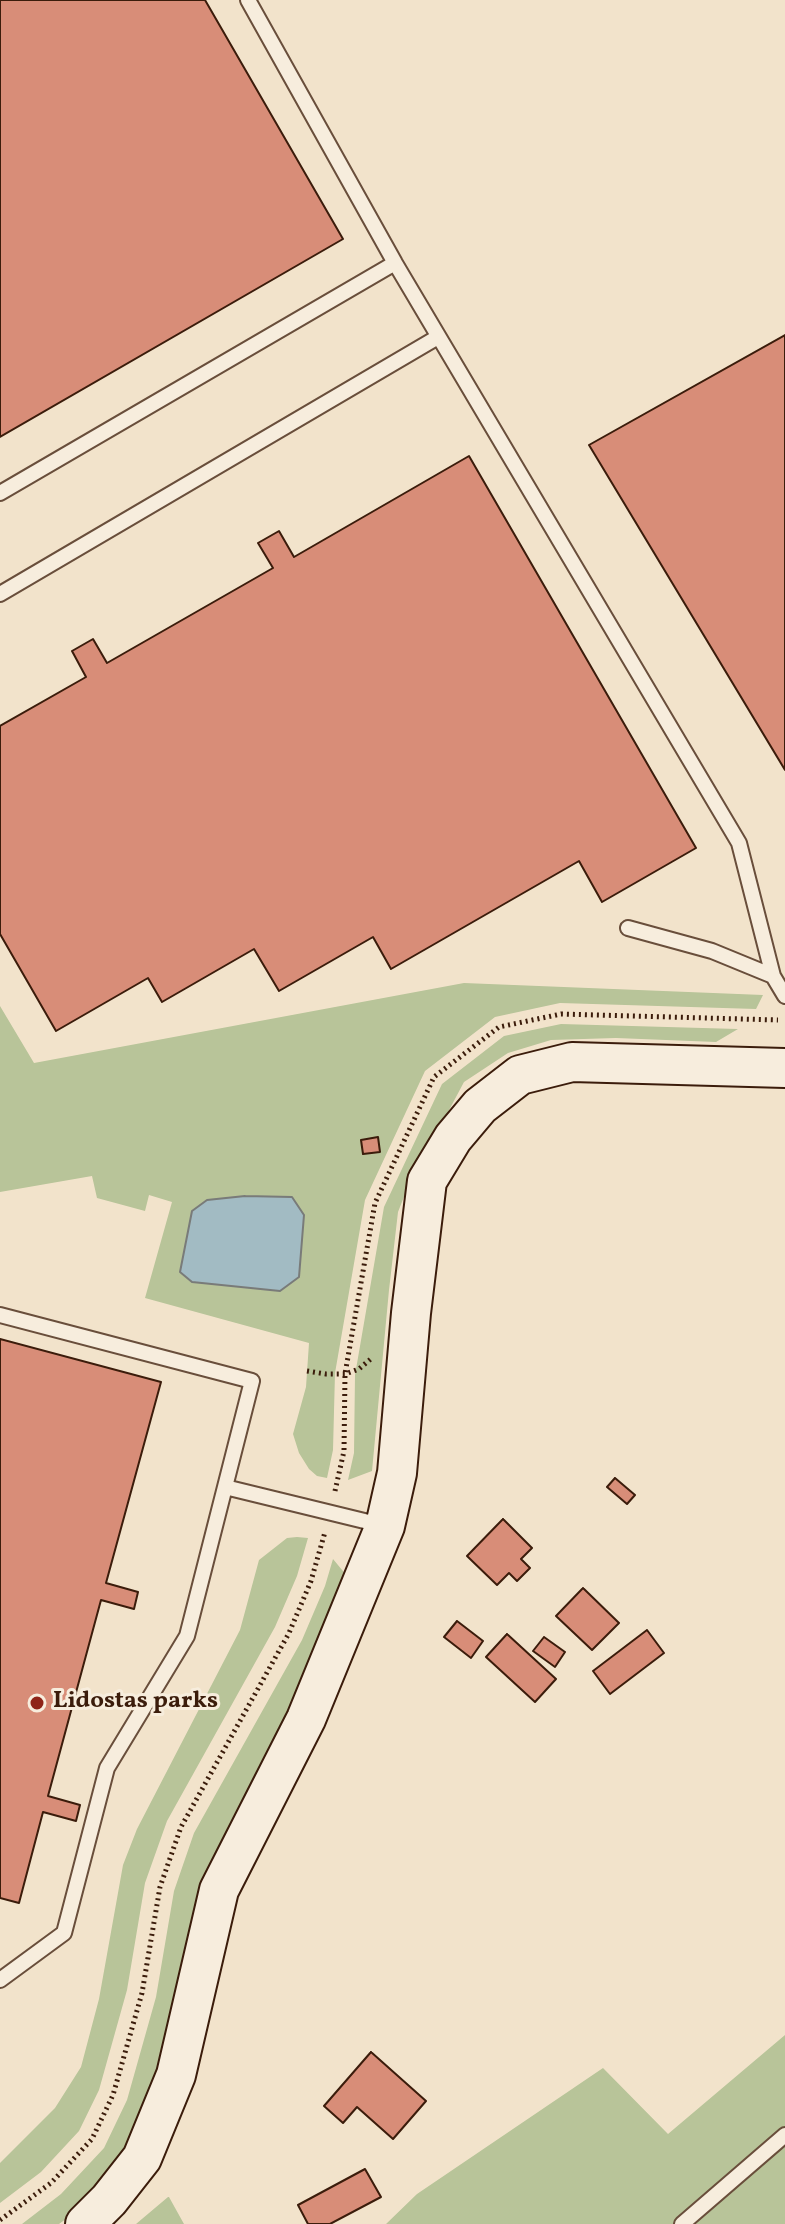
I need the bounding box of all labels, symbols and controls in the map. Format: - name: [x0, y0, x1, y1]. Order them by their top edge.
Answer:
- place label: Lidostas parks: [53, 1689, 218, 1717]
- marker: Lidostas parks: [28, 1694, 46, 1712]

